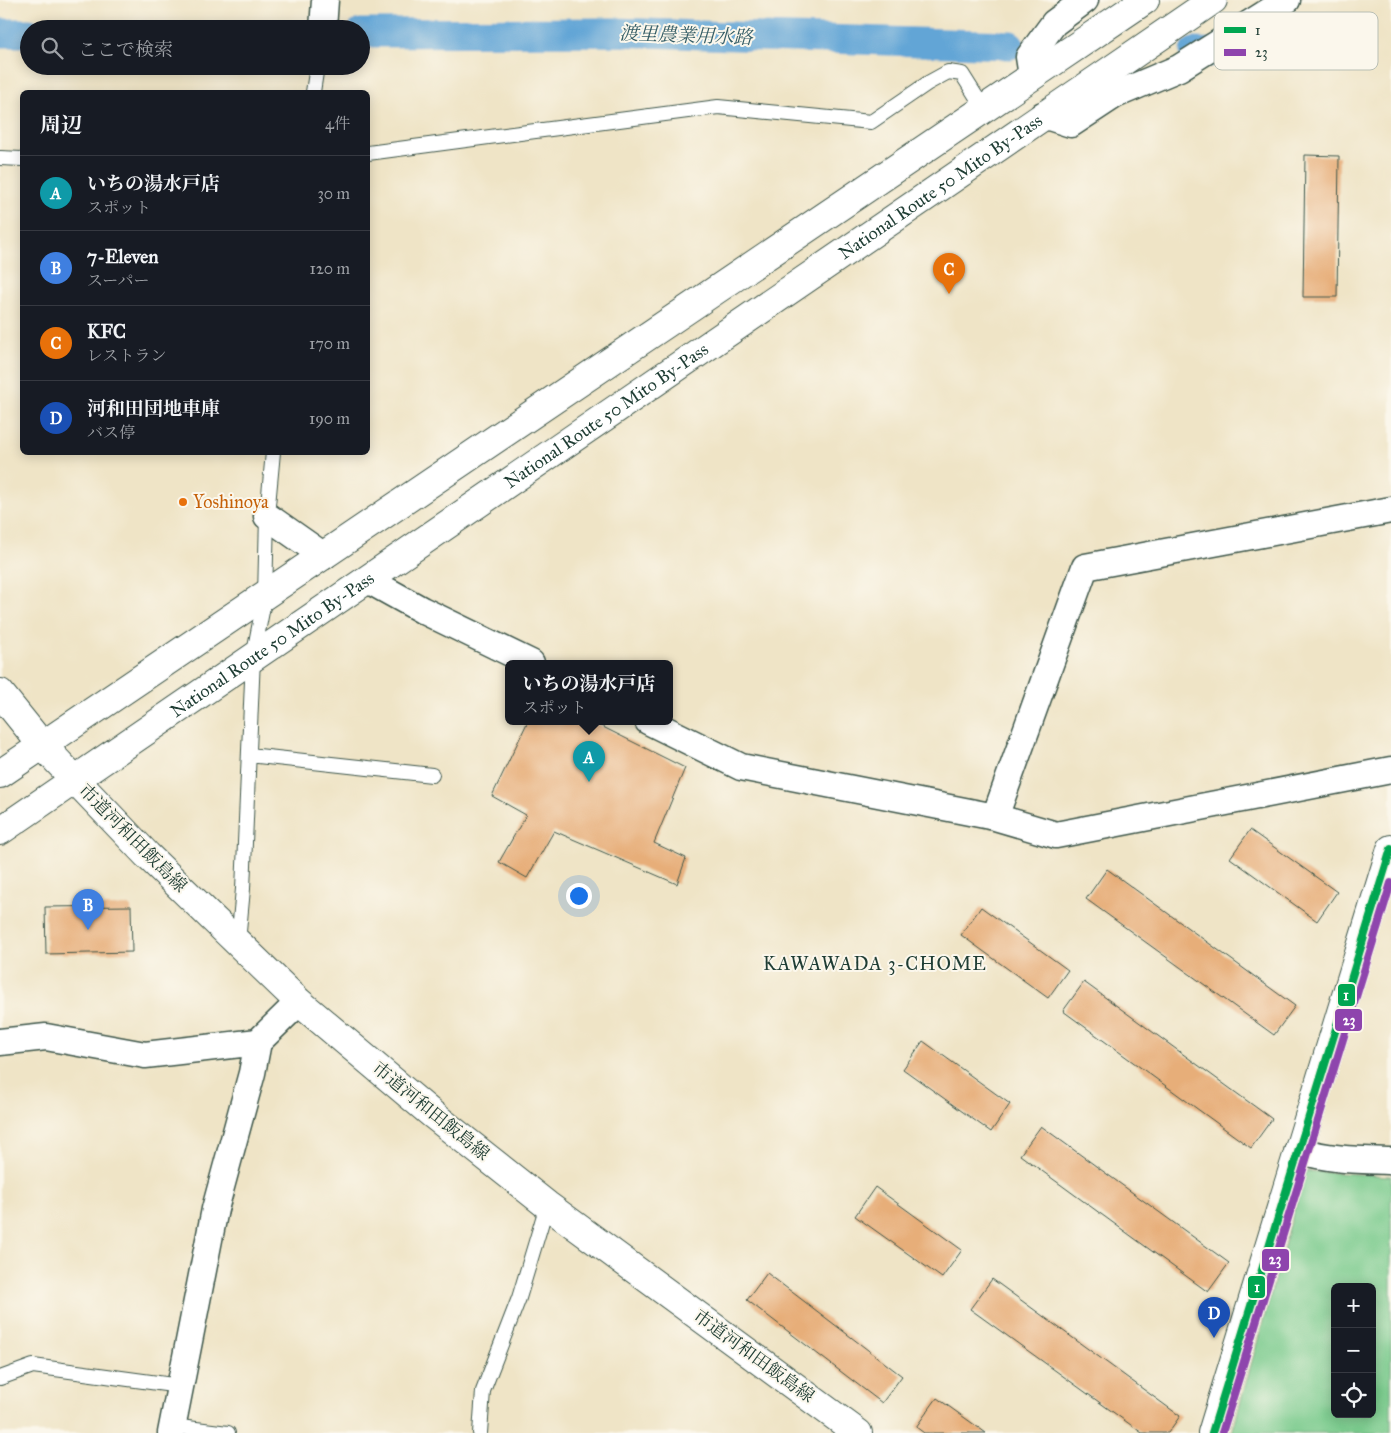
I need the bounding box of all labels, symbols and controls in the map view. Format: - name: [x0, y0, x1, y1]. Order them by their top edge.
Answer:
- legend: [1214, 12, 1378, 70]
- search box: [20, 20, 370, 75]
- water label: 渡里農業用水路: [619, 21, 755, 49]
- text: 1: [1255, 22, 1261, 39]
- icon: search: [38, 34, 66, 62]
- text: ここで検索: [78, 38, 173, 61]
- text: 23: [1255, 44, 1268, 61]
- street label: National Route 50 Mito By-Pass: [834, 109, 1047, 264]
- text: 周辺: [40, 112, 82, 138]
- text: 4件: [325, 114, 350, 133]
- text: いちの湯水戸店: [87, 172, 220, 195]
- text: A: [51, 184, 61, 203]
- text: 30 m: [317, 184, 350, 203]
- text: スポット: [87, 198, 151, 217]
- text: 7-Eleven: [87, 245, 159, 268]
- pin: C: [933, 253, 965, 294]
- text: B: [51, 259, 61, 278]
- text: 120 m: [310, 259, 350, 278]
- text: スーパー: [87, 271, 149, 290]
- text: KFC: [87, 320, 126, 343]
- text: C: [51, 334, 61, 353]
- text: 170 m: [309, 334, 350, 353]
- street label: National Route 50 Mito By-Pass: [500, 338, 712, 493]
- text: レストラン: [87, 346, 167, 365]
- text: 河和田団地車庫: [87, 397, 220, 420]
- text: D: [50, 409, 62, 428]
- text: 190 m: [309, 409, 350, 428]
- text: バス停: [87, 423, 135, 442]
- place label: Yoshinoya: [193, 491, 269, 513]
- marker: Yoshinoya: [177, 496, 189, 508]
- street label: National Route 50 Mito By-Pass: [166, 567, 378, 722]
- popup: [505, 660, 673, 725]
- text: いちの湯水戸店: [522, 672, 656, 695]
- text: スポット: [522, 698, 587, 717]
- pin: A: [573, 741, 605, 782]
- street label: 市道河和田飯島線: [74, 779, 192, 897]
- your location: [566, 883, 592, 909]
- pin: B: [72, 889, 104, 930]
- district label: KAWAWADA 3-CHOME: [763, 952, 987, 975]
- line badge: 1: [1337, 983, 1356, 1007]
- text: 1: [1343, 987, 1349, 1004]
- line badge: 23: [1334, 1008, 1363, 1032]
- text: 23: [1343, 1012, 1356, 1030]
- street label: 市道河和田飯島線: [368, 1057, 494, 1165]
- line badge: 23: [1261, 1248, 1290, 1272]
- text: 23: [1269, 1251, 1282, 1269]
- line badge: 1: [1247, 1275, 1266, 1299]
- text: 1: [1254, 1279, 1260, 1296]
- map controls: [1331, 1283, 1376, 1418]
- button: +: [1331, 1283, 1376, 1328]
- pin: D: [1198, 1297, 1230, 1338]
- street label: 市道河和田飯島線: [689, 1305, 819, 1407]
- button: −: [1331, 1328, 1376, 1373]
- button: locate: [1331, 1373, 1376, 1418]

